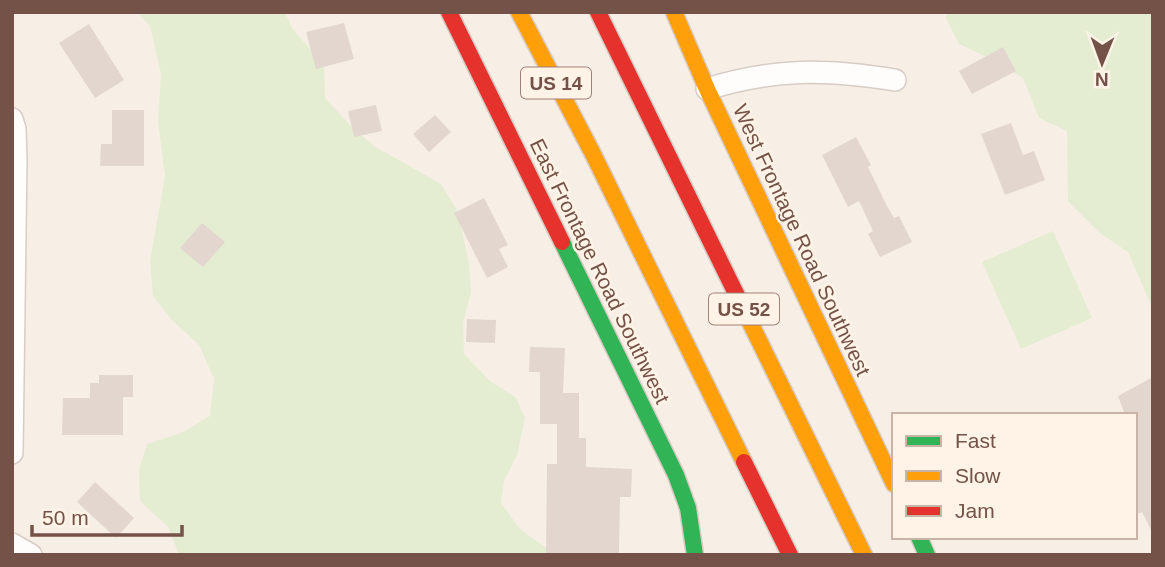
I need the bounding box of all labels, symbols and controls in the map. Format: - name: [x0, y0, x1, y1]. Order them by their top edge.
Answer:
- north arrow: [1067, 28, 1137, 98]
- road number: US 14: [521, 68, 591, 99]
- text: N: [1095, 69, 1109, 90]
- street label: West Frontage Road Southwest: [729, 100, 875, 380]
- street label: East Frontage Road Southwest: [526, 135, 674, 407]
- road number: US 52: [709, 294, 779, 324]
- legend: [892, 413, 1137, 539]
- text: Fast: [955, 429, 996, 452]
- text: Slow: [955, 464, 1001, 487]
- scale bar: [32, 494, 182, 538]
- text: Jam: [955, 499, 995, 522]
- text: 50 m: [42, 506, 89, 529]

